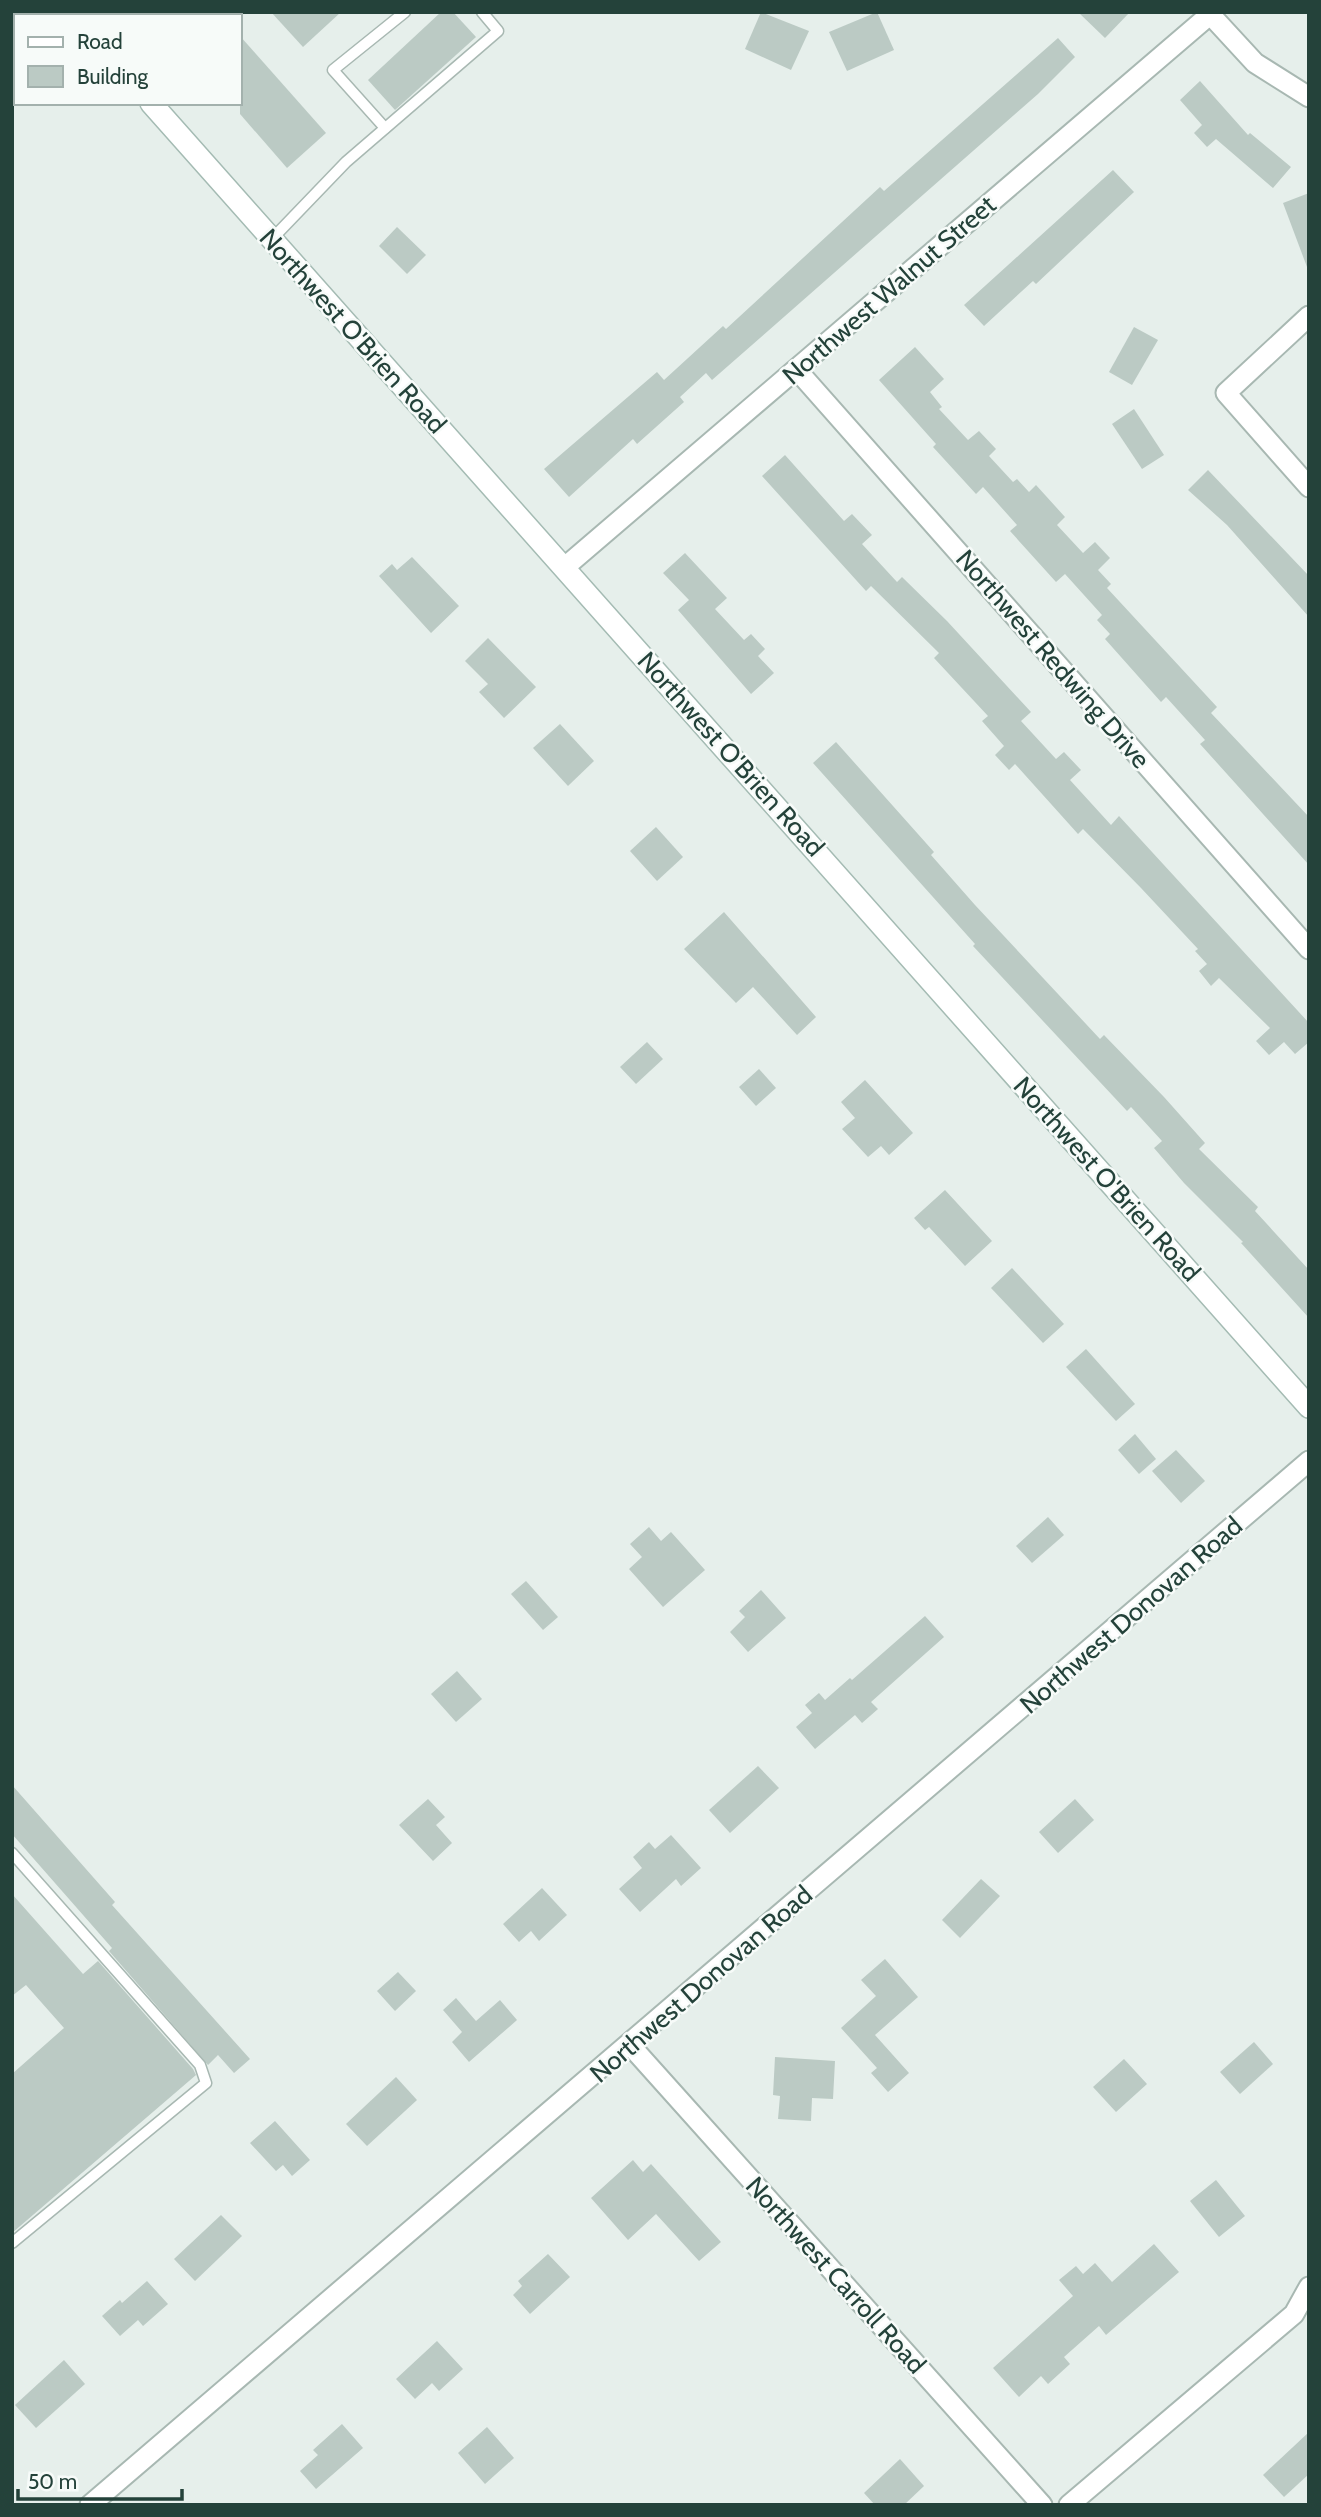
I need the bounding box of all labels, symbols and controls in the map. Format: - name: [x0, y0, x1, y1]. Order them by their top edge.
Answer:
- legend: [14, 14, 242, 105]
- text: Road: [77, 29, 123, 54]
- text: Building: [77, 64, 149, 89]
- street label: Northwest Walnut Street: [776, 188, 1002, 391]
- street label: Northwest O'Brien Road: [253, 222, 453, 440]
- street label: Northwest Redwing Drive: [949, 543, 1157, 775]
- street label: Northwest O'Brien Road: [631, 645, 831, 863]
- street label: Northwest O'Brien Road: [1007, 1070, 1207, 1288]
- street label: Northwest Donovan Road: [1013, 1510, 1249, 1720]
- street label: Northwest Donovan Road: [583, 1879, 819, 2089]
- street label: Northwest Carroll Road: [739, 2170, 933, 2380]
- scale bar: [18, 2458, 182, 2502]
- text: 50 m: [28, 2469, 77, 2494]

